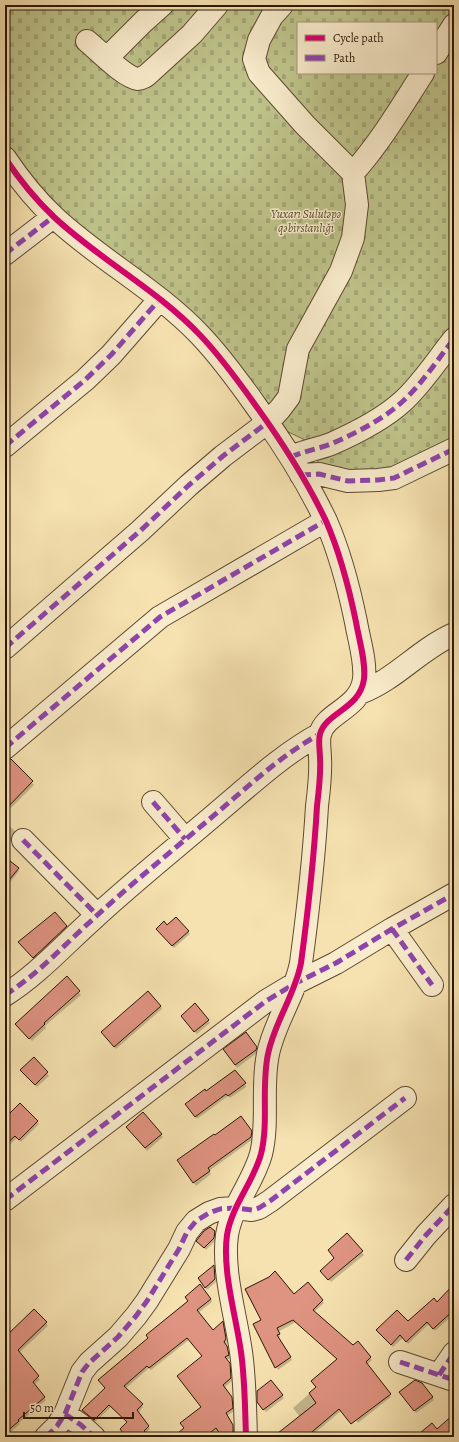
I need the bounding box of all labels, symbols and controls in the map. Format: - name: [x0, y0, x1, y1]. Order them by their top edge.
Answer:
- legend: [297, 22, 437, 74]
- text: Cycle path: [333, 30, 384, 46]
- text: Path: [333, 50, 356, 66]
- park label: Yuxarı Sulutəpə qəbirstanlığı: [271, 206, 341, 236]
- scale bar: [24, 1394, 133, 1420]
- text: 50 m: [30, 1400, 54, 1416]

